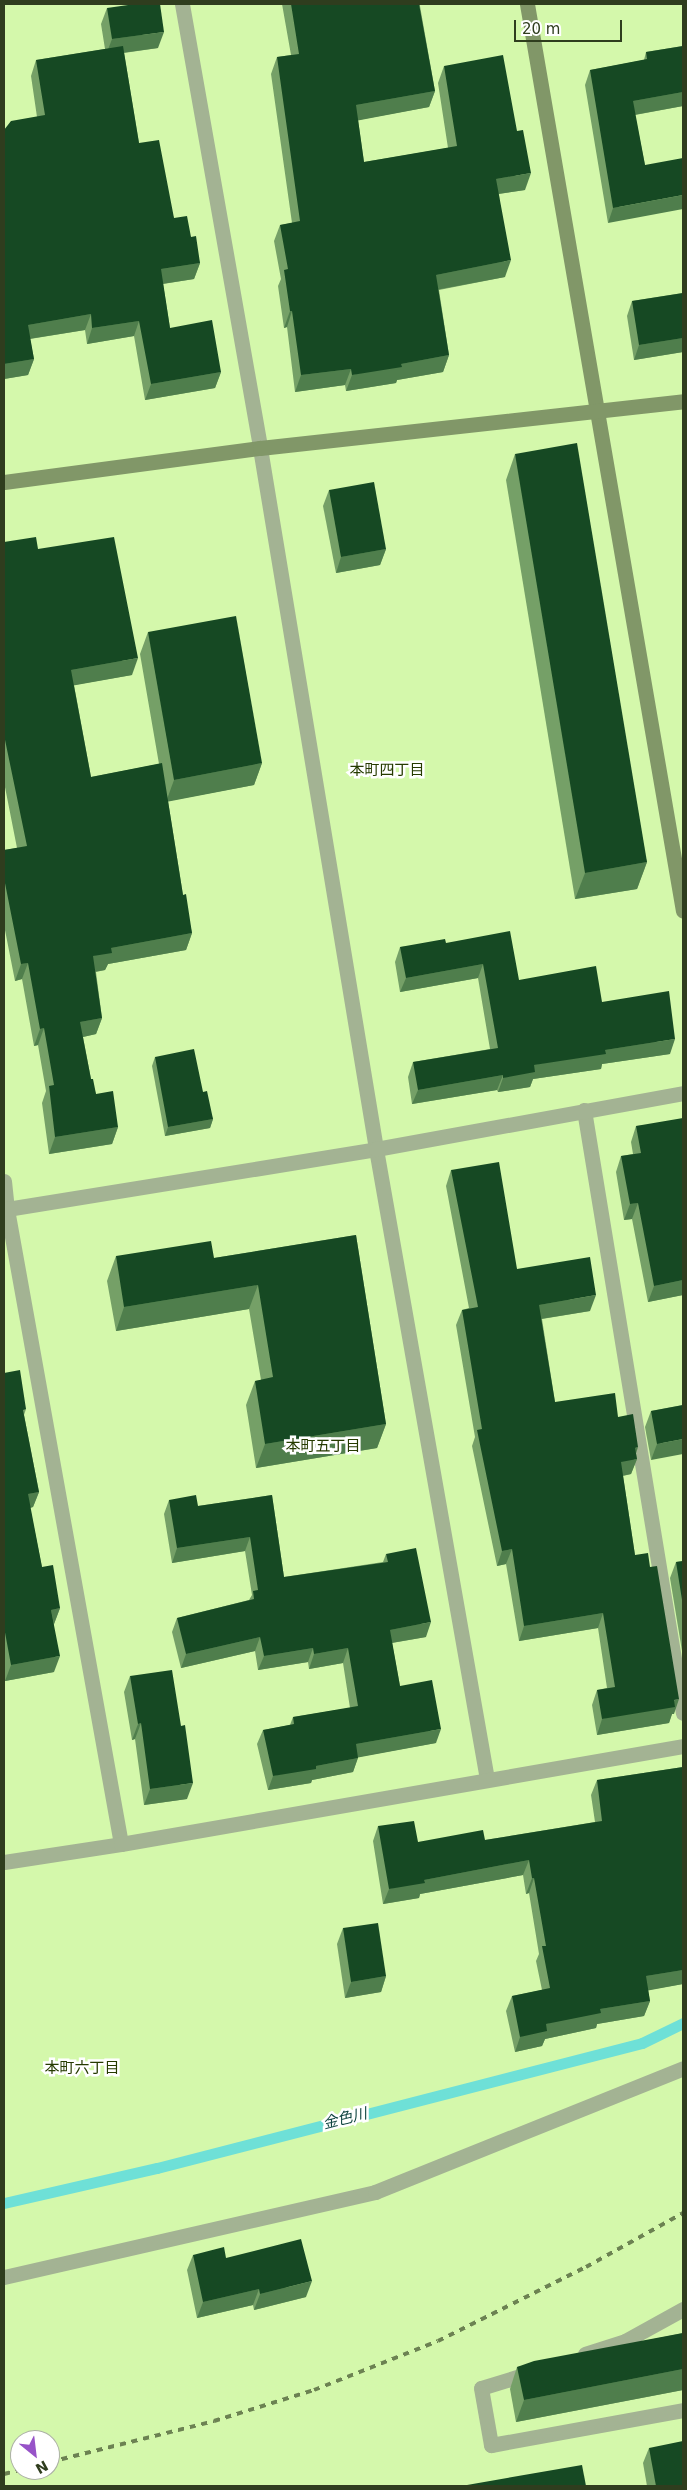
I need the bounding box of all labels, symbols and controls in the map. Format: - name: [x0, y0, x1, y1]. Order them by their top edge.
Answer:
- scale bar: [517, 10, 624, 42]
- text: 20 m: [522, 20, 560, 38]
- district label: 本町四丁目: [350, 762, 424, 780]
- district label: 本町五丁目: [286, 1438, 360, 1456]
- district label: 本町六丁目: [45, 2060, 119, 2078]
- water label: 金色川: [321, 2105, 369, 2133]
- north arrow: [10, 2430, 60, 2480]
- text: N: [33, 2457, 51, 2477]

